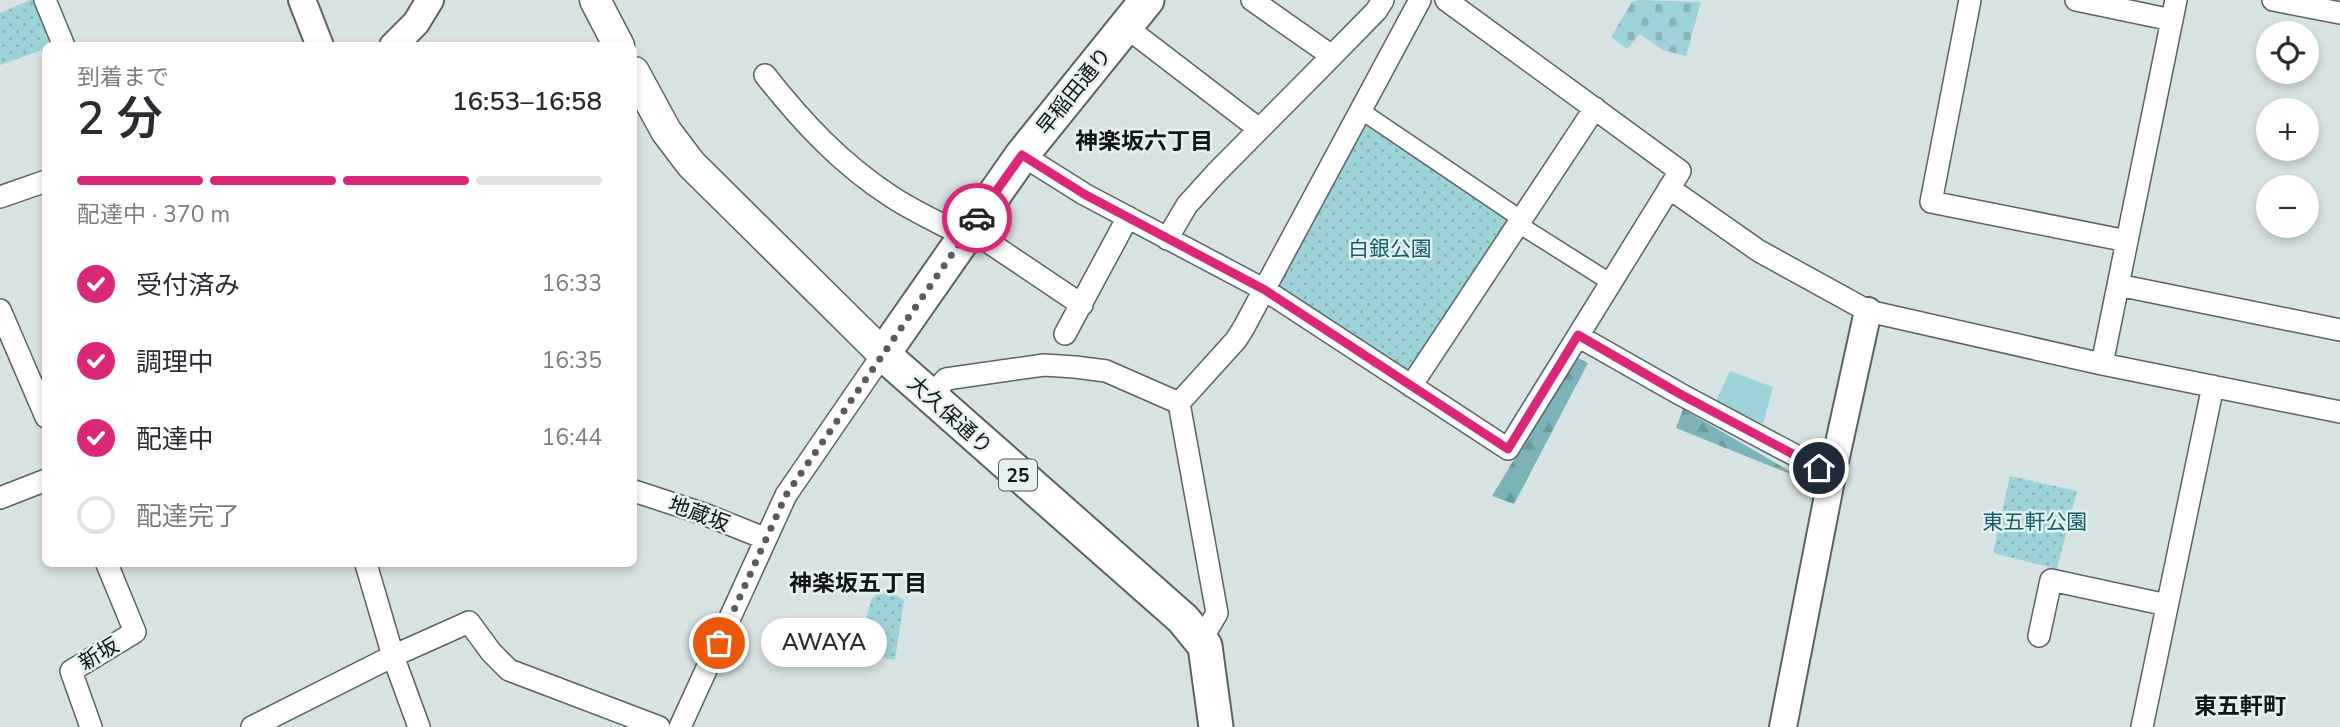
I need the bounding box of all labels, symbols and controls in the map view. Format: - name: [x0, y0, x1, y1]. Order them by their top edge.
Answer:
- map controls: [2256, 21, 2319, 238]
- button: locate: [2256, 21, 2319, 84]
- street label: 早稲田通り: [1030, 41, 1118, 141]
- text: 到着まで: [77, 62, 169, 93]
- text: 16:53–16:58: [452, 84, 602, 119]
- text: 2 分: [77, 87, 163, 150]
- button: +: [2256, 98, 2319, 161]
- district label: 神楽坂六丁目: [1075, 126, 1213, 157]
- button: −: [2256, 175, 2319, 238]
- courier: [942, 183, 1012, 253]
- text: 配達中 · 370 m: [77, 199, 230, 230]
- icon: car: [958, 199, 996, 237]
- park label: 白銀公園: [1348, 235, 1432, 263]
- icon: check: [77, 265, 115, 303]
- text: 受付済み: [136, 268, 240, 303]
- text: 16:33: [542, 268, 602, 299]
- icon: check: [77, 342, 115, 380]
- text: 調理中: [136, 345, 214, 380]
- text: 16:35: [542, 345, 602, 376]
- street label: 大久保通り: [902, 369, 998, 461]
- icon: check: [77, 419, 115, 457]
- text: 配達中: [136, 422, 214, 457]
- text: 16:44: [542, 422, 602, 453]
- pin: [1789, 438, 1849, 498]
- icon: home: [1800, 449, 1838, 487]
- road number: 25: [999, 460, 1037, 490]
- street label: 地蔵坂: [665, 490, 733, 538]
- text: 配達完了: [136, 499, 240, 534]
- park label: 東五軒公園: [1983, 508, 2088, 536]
- district label: 神楽坂五丁目: [789, 568, 927, 599]
- pin: [689, 613, 749, 673]
- callout: AWAYA: [761, 618, 887, 668]
- icon: bag: [700, 624, 738, 662]
- text: AWAYA: [782, 627, 866, 658]
- street label: 新坂: [74, 631, 124, 677]
- district label: 東五軒町: [2194, 691, 2286, 722]

